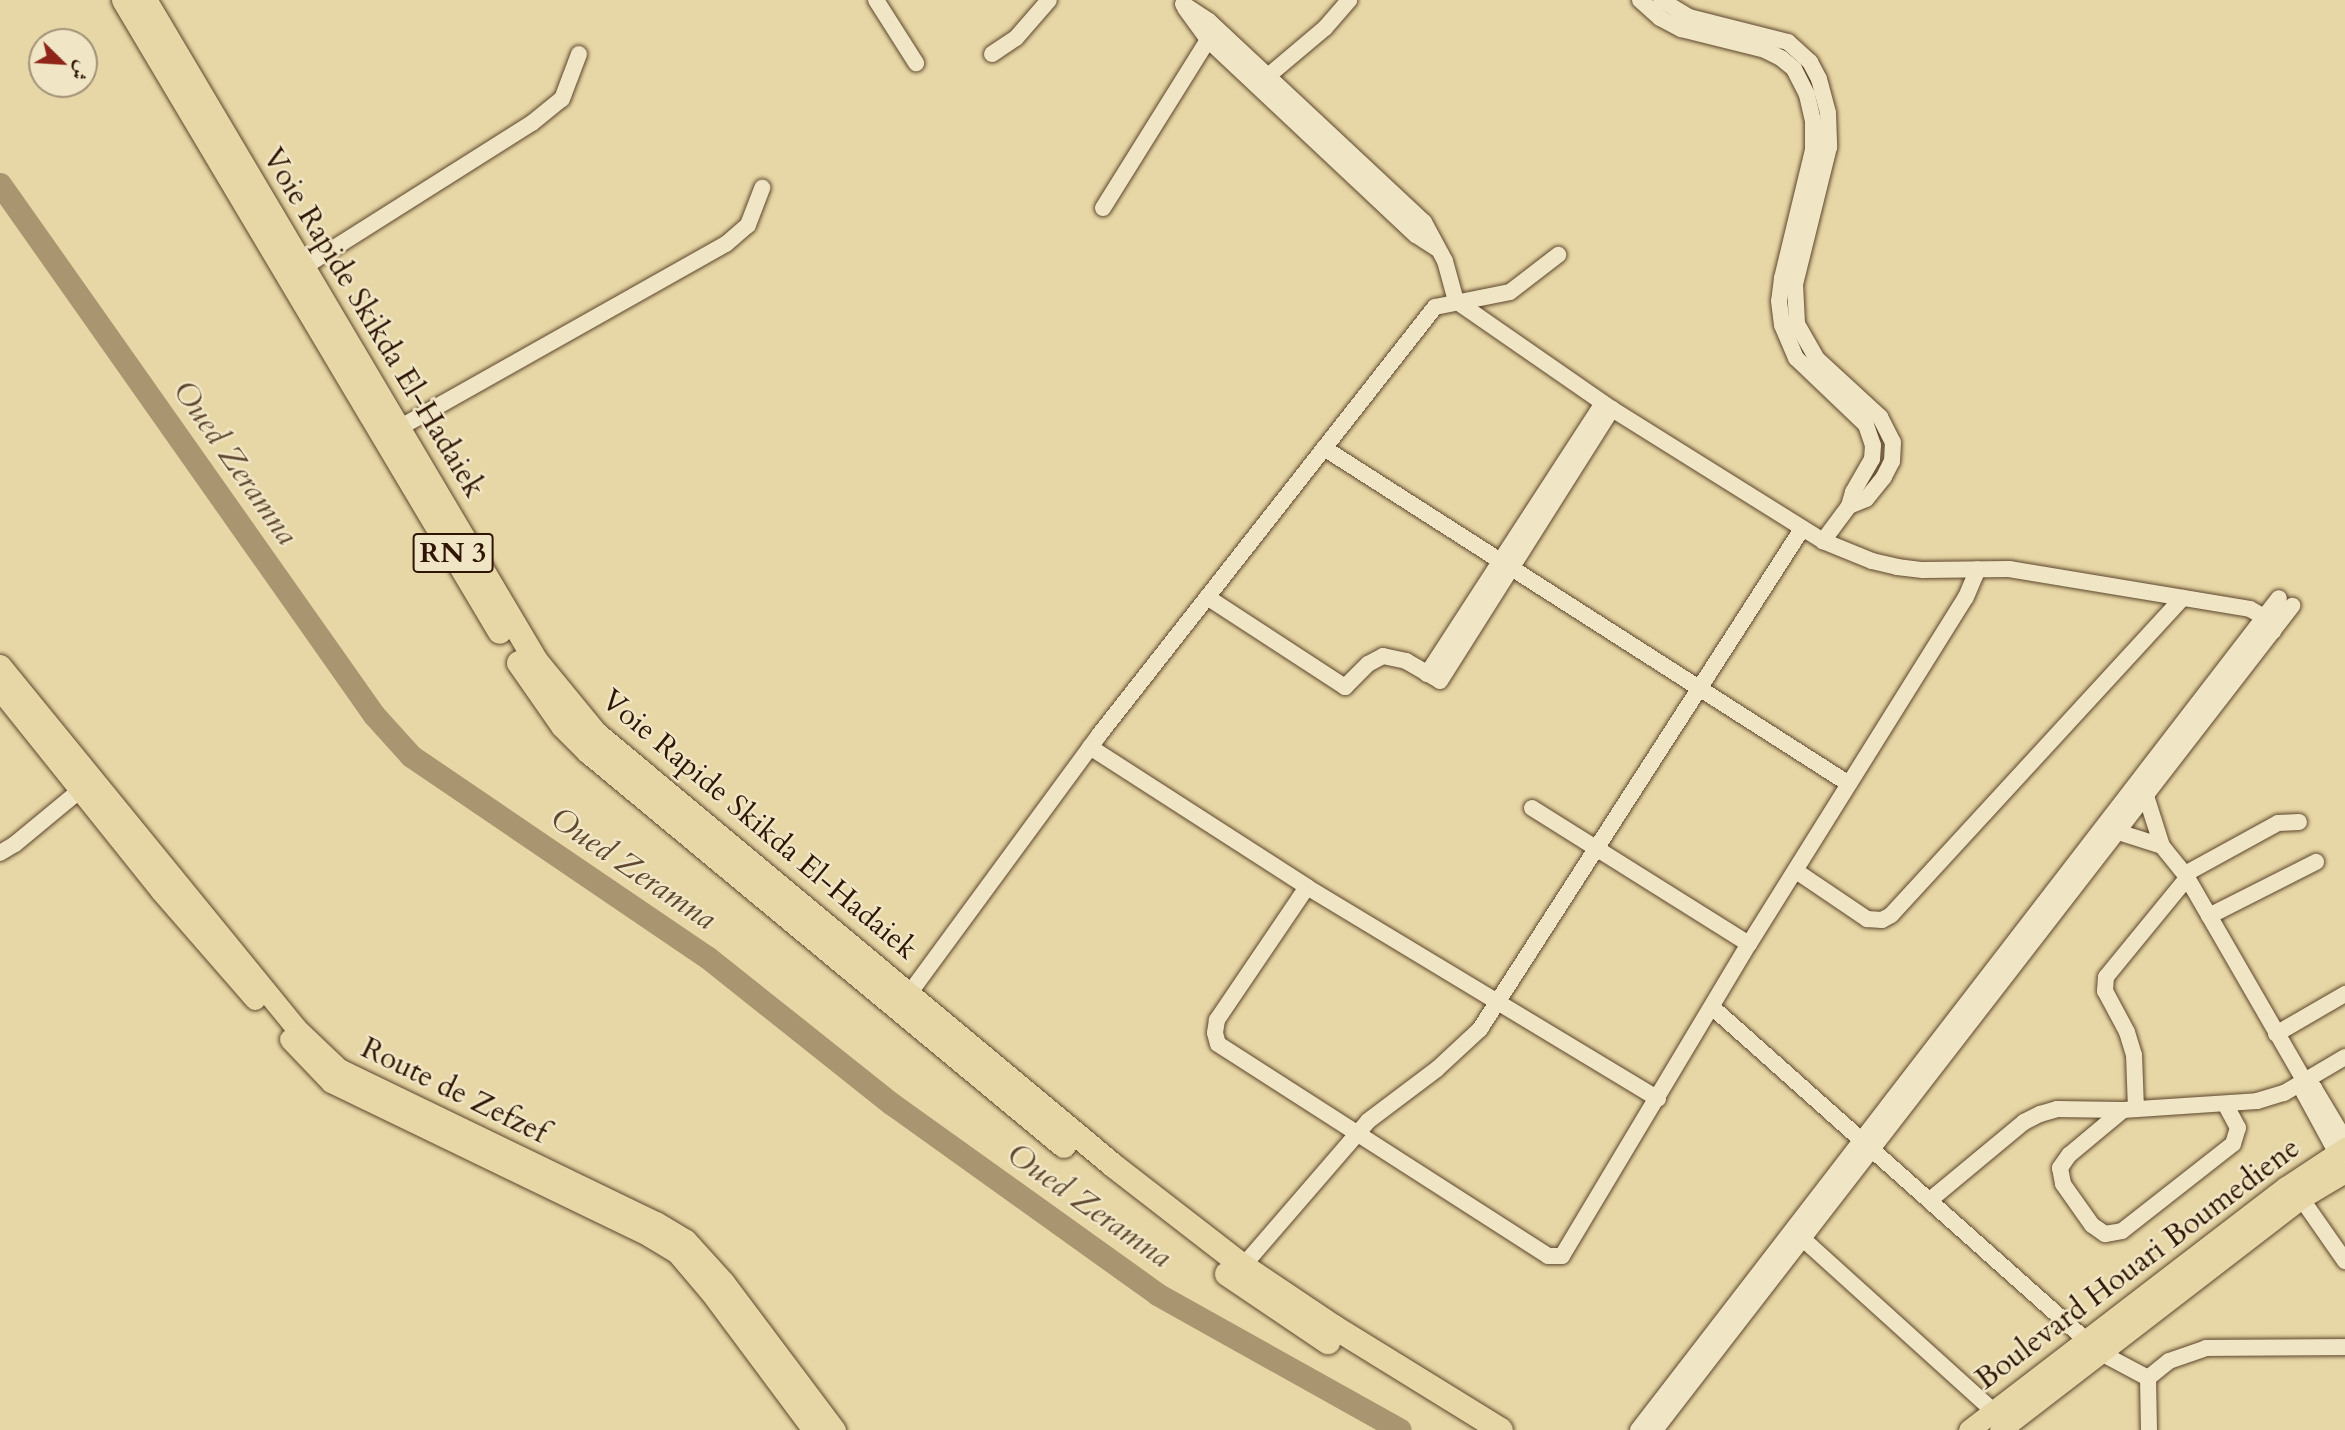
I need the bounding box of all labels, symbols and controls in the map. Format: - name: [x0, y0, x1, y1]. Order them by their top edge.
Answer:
- north arrow: [28, 28, 98, 98]
- text: ش: [65, 57, 96, 85]
- street label: Voie Rapide Skikda El-Hadaiek: [254, 142, 492, 504]
- water label: Oued Zeramna: [164, 373, 306, 553]
- road number: RN 3: [411, 528, 495, 578]
- street label: Voie Rapide Skikda El-Hadaiek: [594, 682, 924, 968]
- water label: Oued Zeramna: [543, 799, 723, 939]
- street label: Route de Zefzef: [355, 1030, 553, 1152]
- street label: Boulevard Houari Boumediene: [1969, 1130, 2307, 1398]
- water label: Oued Zeramna: [999, 1135, 1179, 1277]

